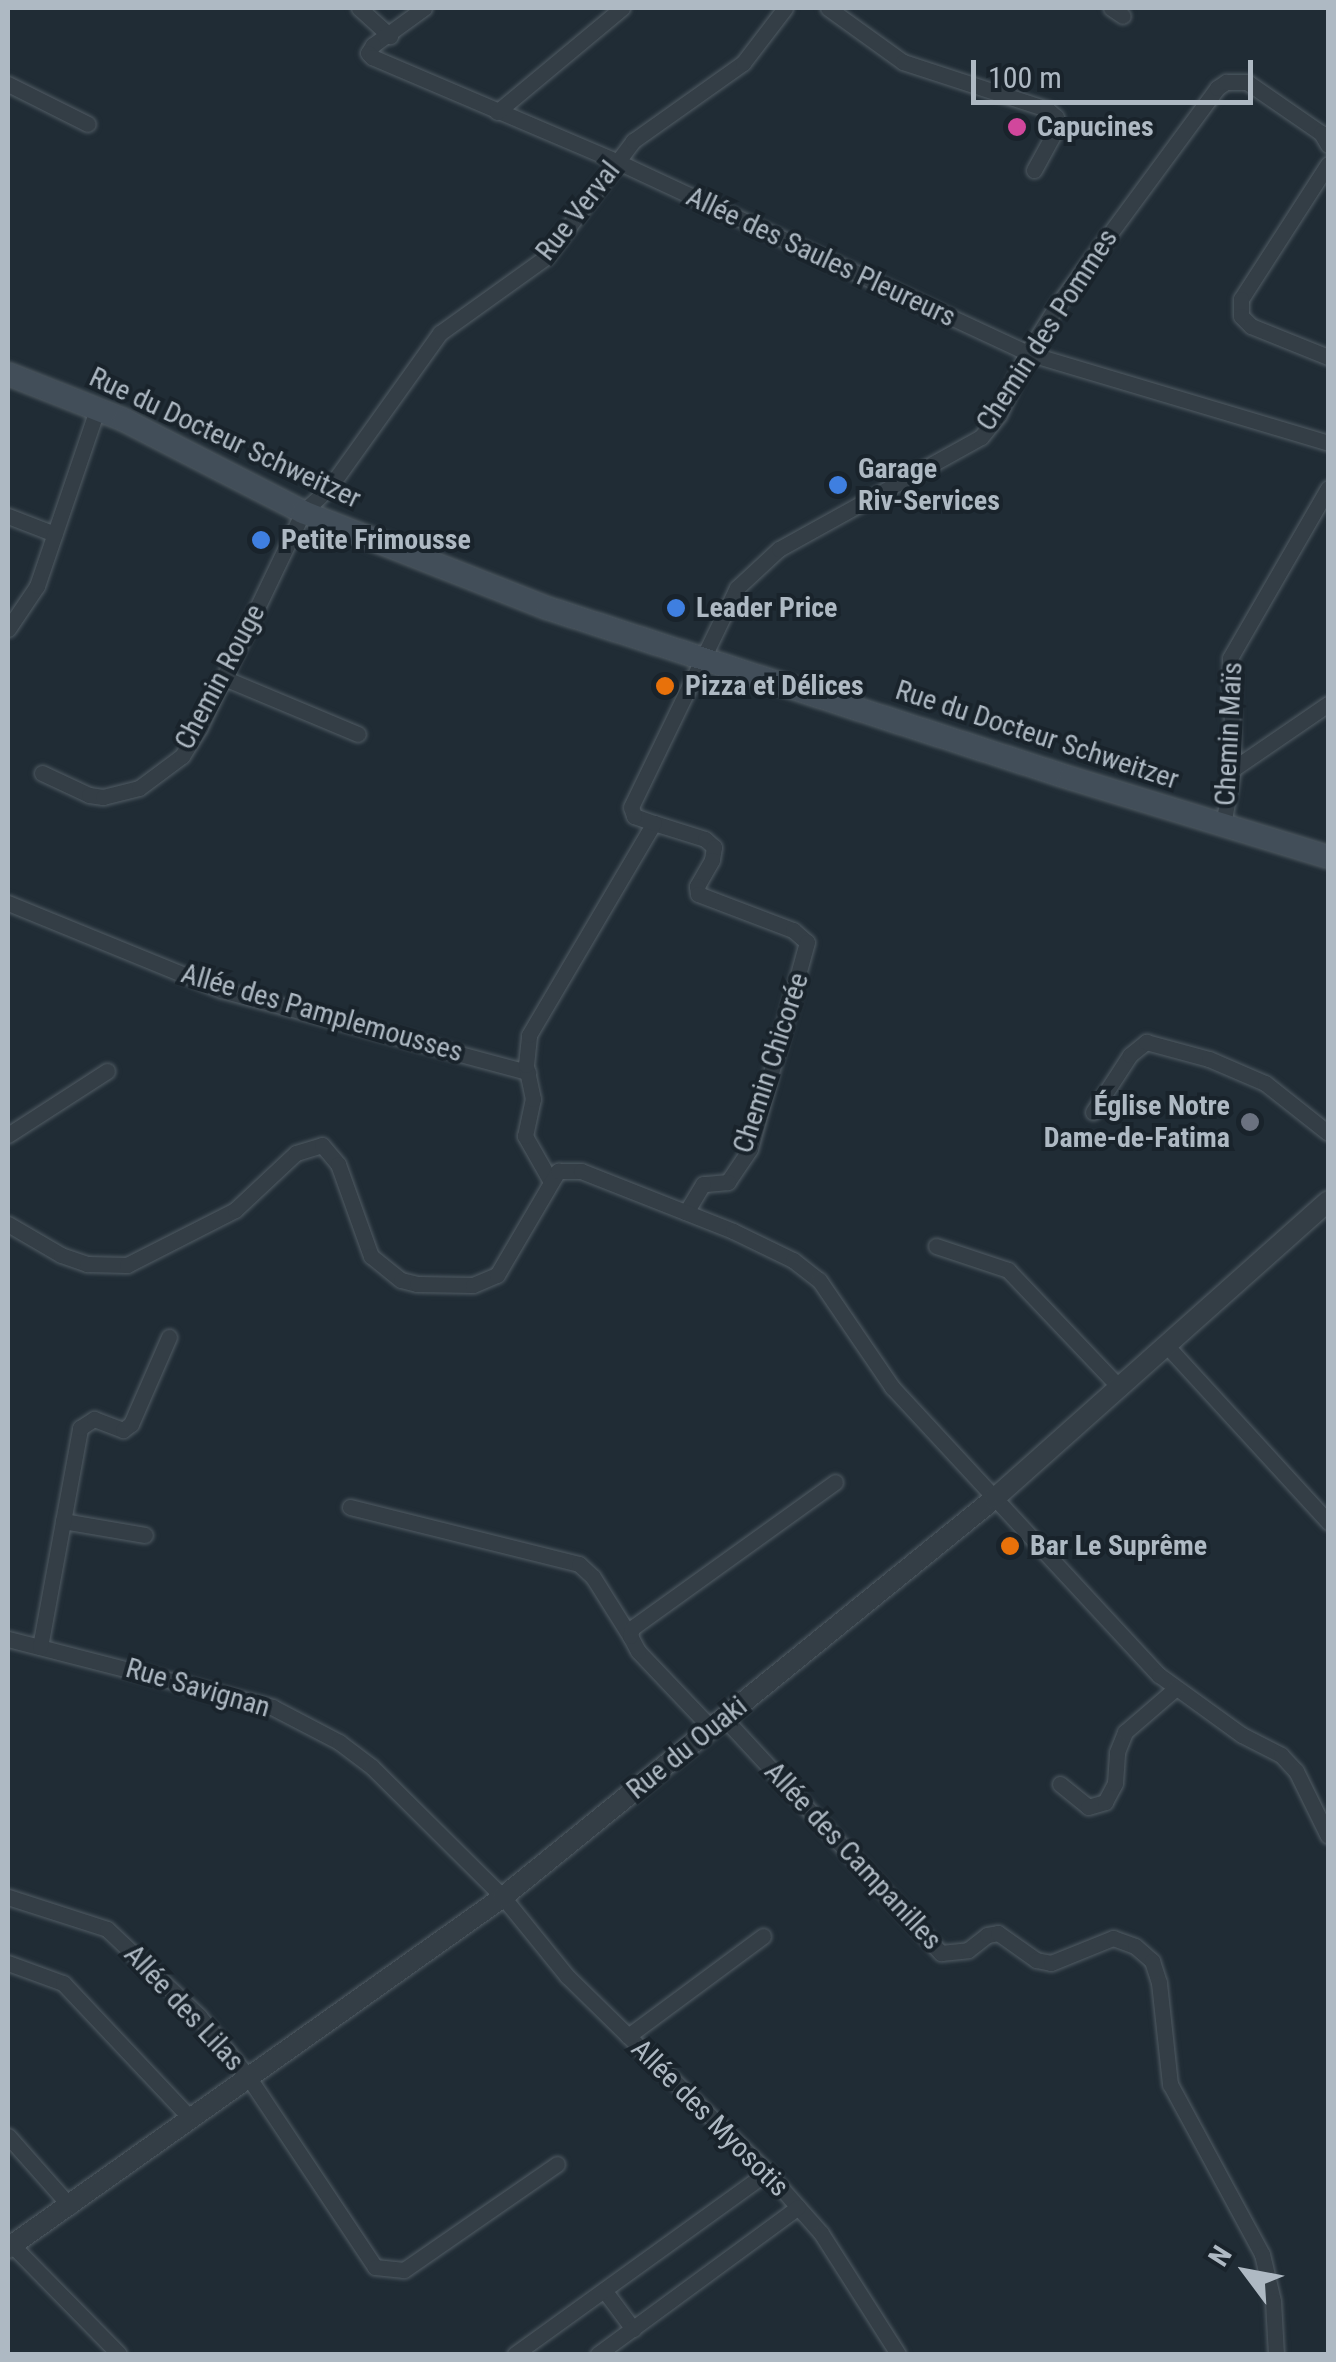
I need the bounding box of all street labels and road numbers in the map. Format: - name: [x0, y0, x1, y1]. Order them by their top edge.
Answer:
- street label: Rue Verval: [529, 155, 627, 267]
- street label: Allée des Saules Pleureurs: [681, 180, 961, 334]
- street label: Chemin des Pommes: [969, 223, 1125, 437]
- street label: Rue du Docteur Schweitzer: [84, 360, 366, 516]
- street label: Chemin Rouge: [168, 599, 272, 755]
- street label: Chemin Maïs: [1208, 661, 1250, 807]
- street label: Rue du Docteur Schweitzer: [891, 673, 1183, 797]
- street label: Allée des Pamplemousses: [177, 957, 467, 1069]
- street label: Chemin Chicorée: [726, 969, 816, 1157]
- street label: Rue Savignan: [122, 1651, 274, 1725]
- street label: Rue du Ouaki: [620, 1689, 754, 1807]
- street label: Allée des Campanilles: [757, 1755, 949, 1957]
- street label: Allée des Lilas: [117, 1938, 251, 2078]
- street label: Allée des Myosotis: [624, 2032, 796, 2204]

